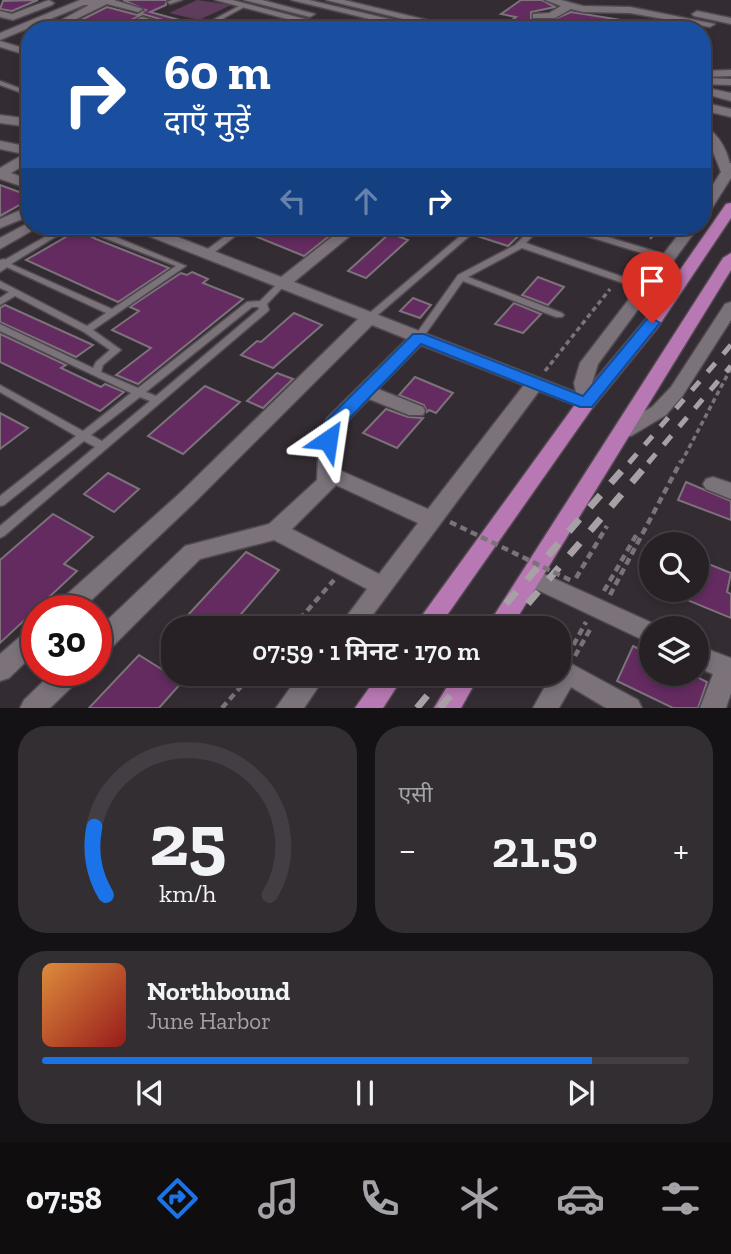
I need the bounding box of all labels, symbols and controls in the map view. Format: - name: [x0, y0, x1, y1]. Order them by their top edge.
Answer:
- text: 60 m: [164, 43, 271, 102]
- icon: right: [49, 49, 140, 140]
- text: दाएँ मुड़ें: [164, 103, 251, 141]
- icon: left: [274, 182, 312, 220]
- icon: ahead: [347, 182, 385, 220]
- icon: right: [420, 182, 458, 220]
- pin: [622, 251, 682, 323]
- icon: arrive: [633, 262, 671, 300]
- position arrow: [291, 403, 365, 477]
- map controls: [639, 532, 709, 686]
- button: search: [639, 532, 709, 602]
- speed limit sign: 30: [21, 595, 112, 686]
- button: layers: [639, 616, 709, 686]
- text: 07:59 · 1 मिनट · 170 m: [252, 635, 480, 667]
- text: एसी: [399, 780, 433, 808]
- text: 25: [149, 797, 226, 885]
- text: 21.5°: [492, 818, 598, 880]
- text: −: [399, 827, 416, 873]
- text: +: [673, 827, 689, 873]
- text: km/h: [159, 878, 216, 908]
- text: Northbound: [147, 975, 290, 1007]
- text: June Harbor: [147, 1007, 271, 1035]
- icon: previous: [131, 1074, 169, 1112]
- icon: pause: [346, 1074, 384, 1112]
- icon: next: [562, 1074, 600, 1112]
- icon: directions: [153, 1174, 202, 1223]
- icon: music: [254, 1174, 303, 1223]
- icon: phone: [355, 1174, 404, 1223]
- icon: climate: [455, 1174, 504, 1223]
- icon: car: [556, 1174, 605, 1223]
- icon: filters: [656, 1174, 705, 1223]
- text: 07:58: [26, 1179, 102, 1217]

